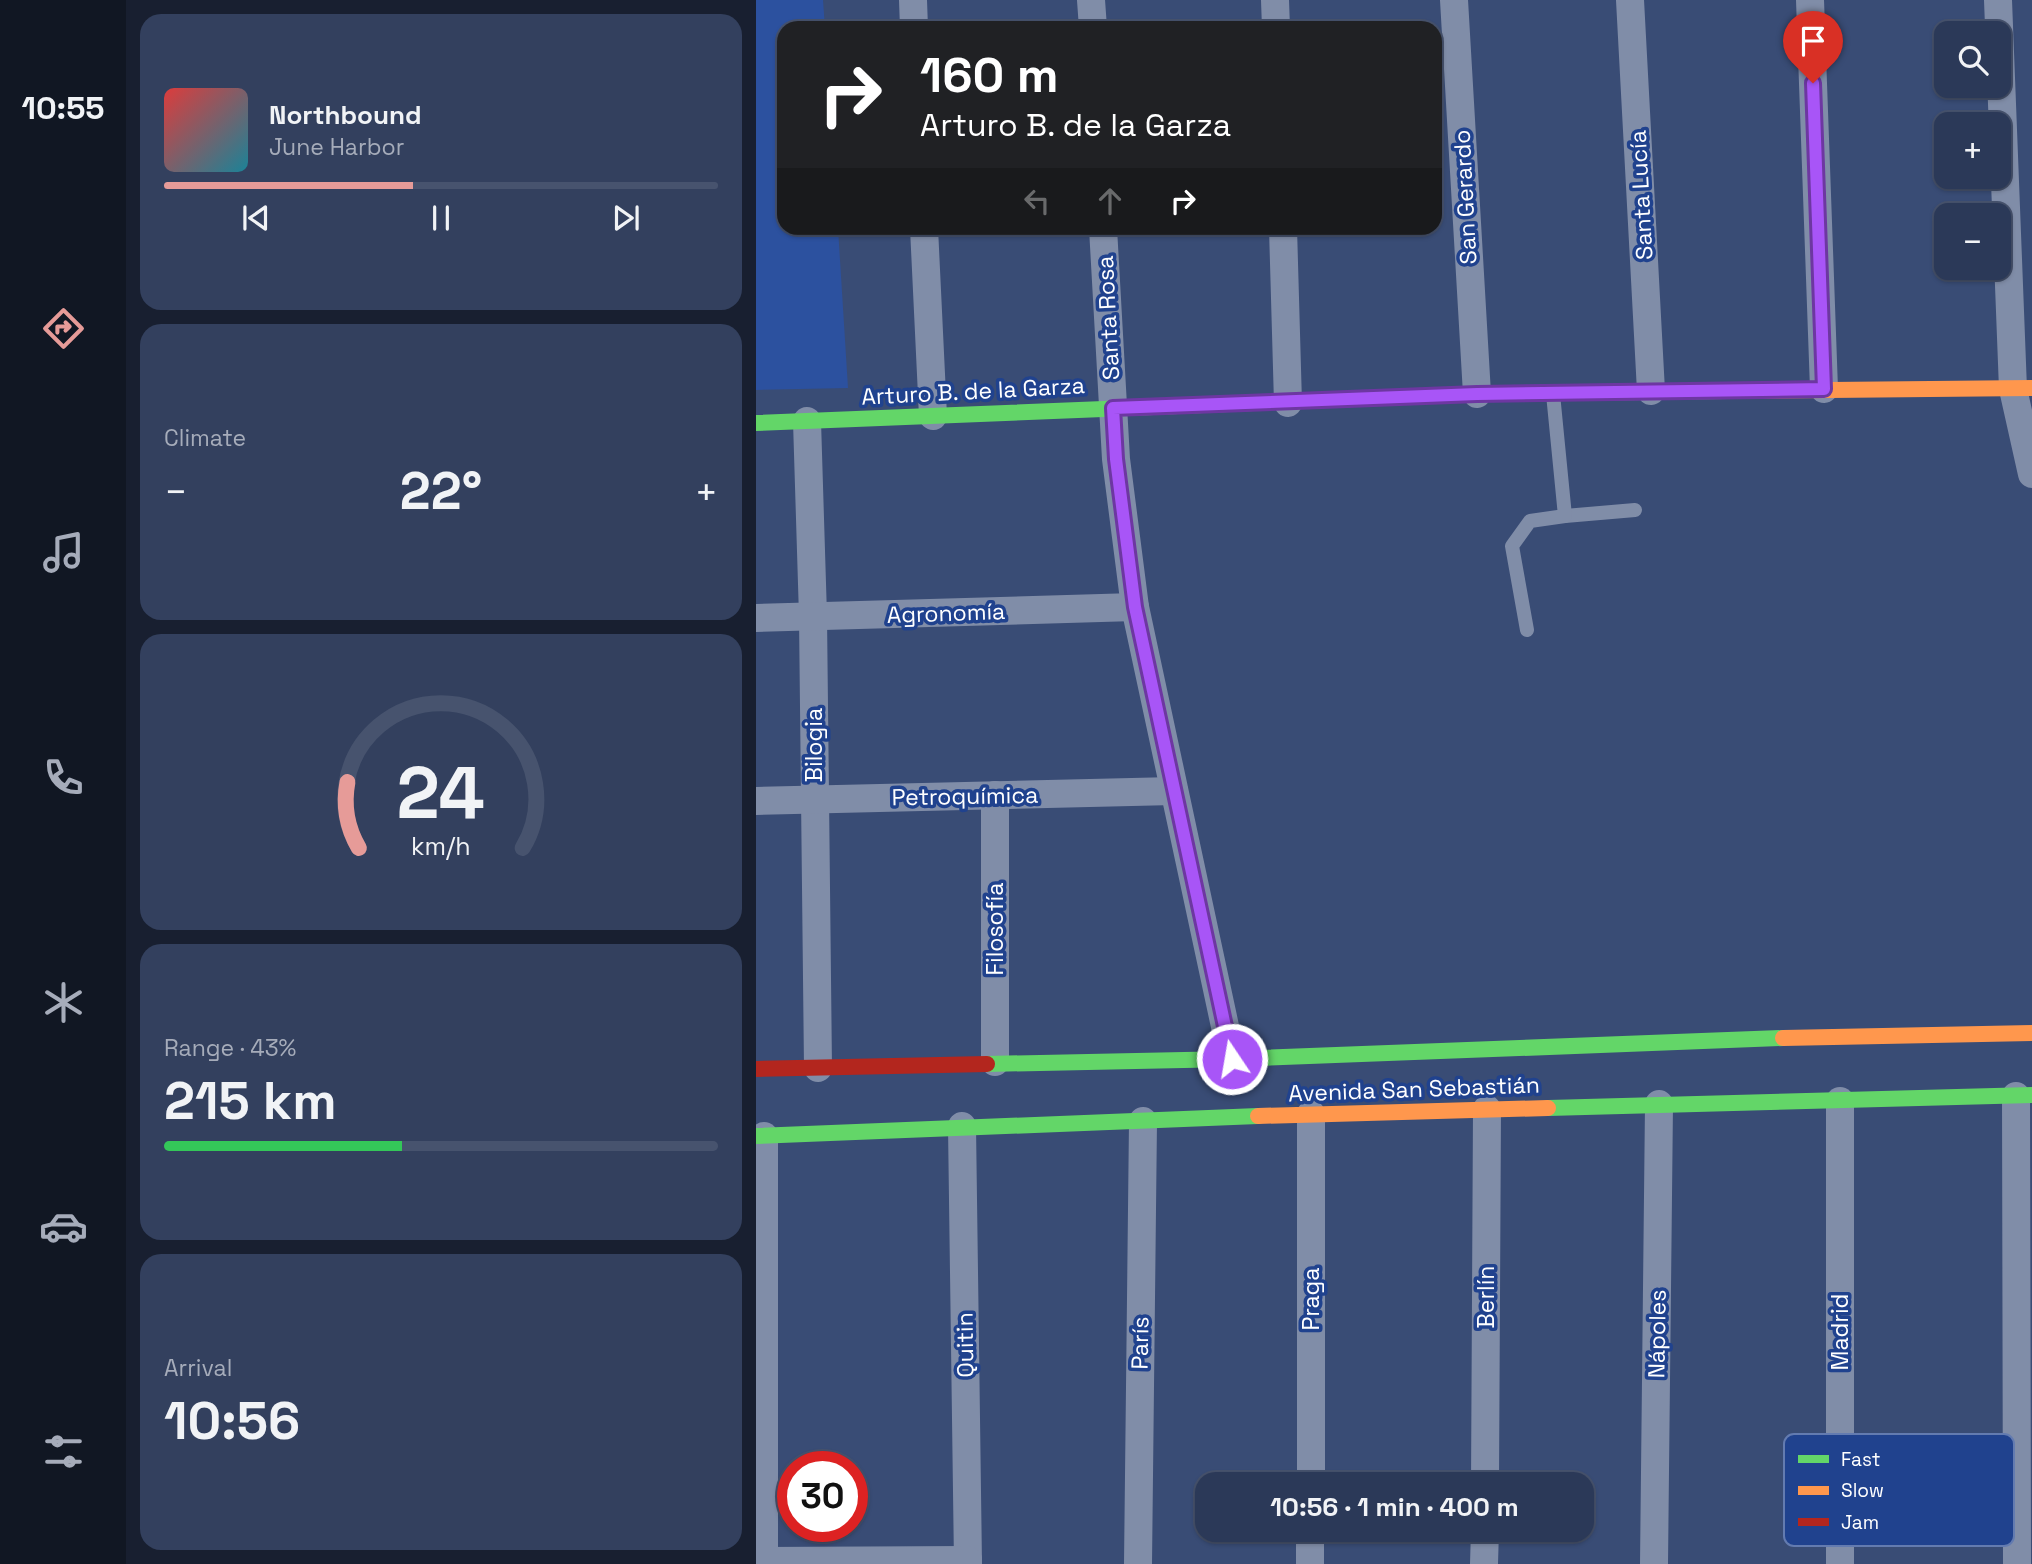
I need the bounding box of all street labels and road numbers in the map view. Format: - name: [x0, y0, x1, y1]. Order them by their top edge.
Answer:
- street label: San Gerardo: [1446, 129, 1484, 265]
- street label: Santa Lucía: [1623, 129, 1659, 261]
- street label: Santa Rosa: [1090, 255, 1126, 381]
- street label: Arturo B. de la Garza: [861, 370, 1085, 412]
- street label: Agronomía: [886, 596, 1006, 630]
- street label: Bilogia: [799, 708, 829, 782]
- street label: Petroquímica: [891, 780, 1039, 812]
- street label: Filosofía: [980, 883, 1010, 975]
- street label: Avenida San Sebastián: [1288, 1070, 1540, 1108]
- street label: Berlín: [1471, 1266, 1501, 1328]
- street label: Praga: [1296, 1267, 1326, 1331]
- street label: Nápoles: [1641, 1289, 1673, 1379]
- street label: Madrid: [1825, 1294, 1855, 1370]
- street label: Quitin: [949, 1312, 981, 1378]
- street label: París: [1125, 1316, 1155, 1370]

